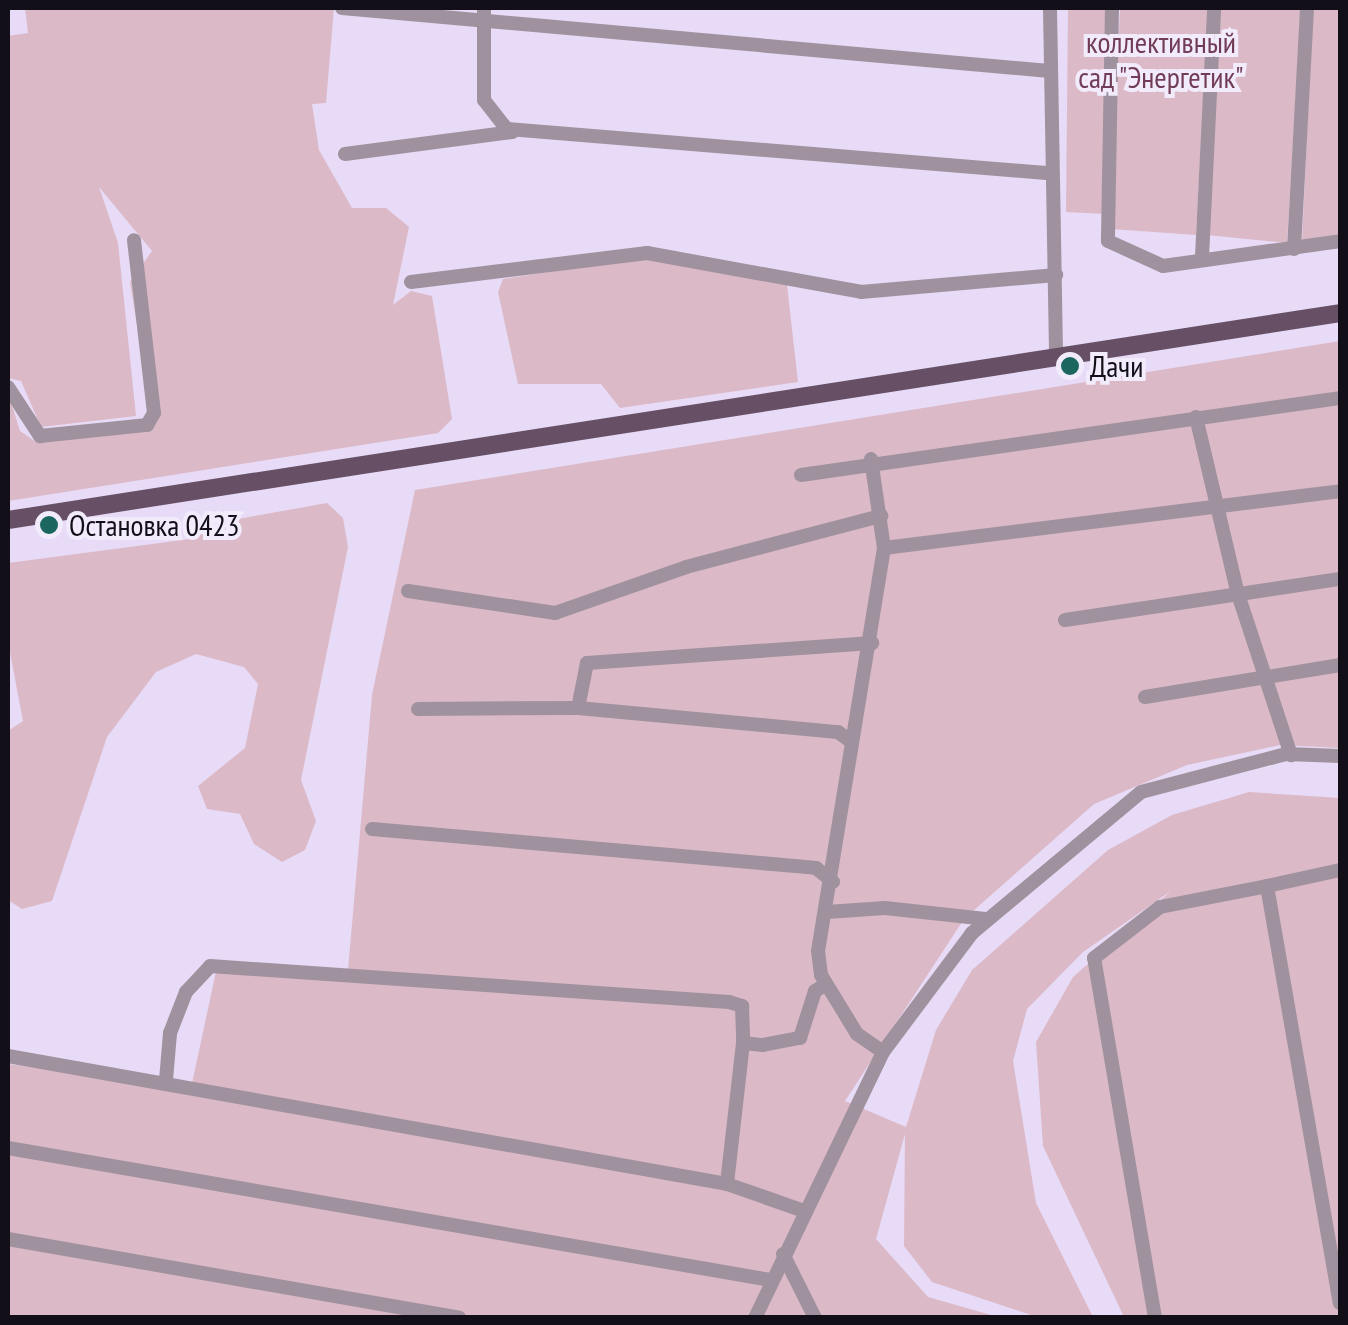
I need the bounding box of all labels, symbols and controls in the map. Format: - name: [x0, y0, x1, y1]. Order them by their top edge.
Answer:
- park label: коллективный сад "Энергетик": [1077, 24, 1245, 94]
- place label: Дачи: [1090, 348, 1143, 384]
- marker: Дачи: [1059, 355, 1081, 377]
- place label: Остановка 0423: [69, 507, 239, 543]
- marker: Остановка 0423: [38, 514, 60, 536]

